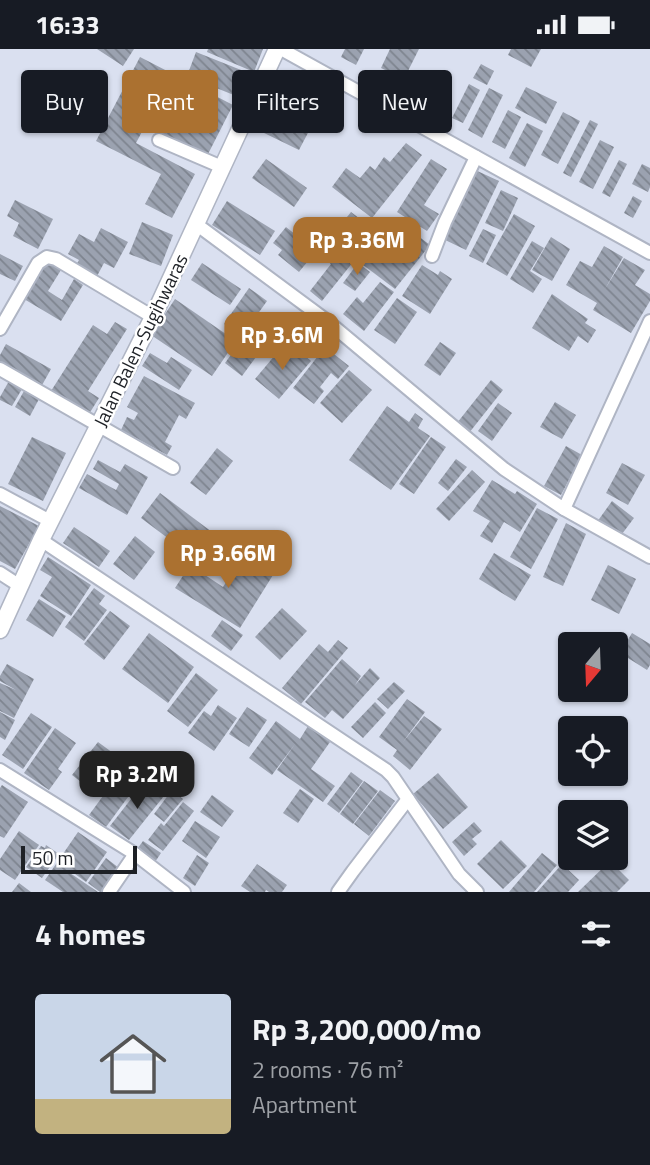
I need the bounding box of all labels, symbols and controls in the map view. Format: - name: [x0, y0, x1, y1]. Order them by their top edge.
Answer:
- text: 16:33: [35, 5, 100, 44]
- chip: Buy: [21, 70, 108, 133]
- chip: Rent: [122, 70, 218, 133]
- chip: Filters: [232, 70, 344, 133]
- chip: New: [358, 70, 452, 133]
- pin: Rp 3.36M: [285, 217, 429, 277]
- text: Rp 3.36M: [309, 222, 405, 257]
- street label: Jalan Balen-Sugihwaras: [85, 248, 195, 432]
- pin: Rp 3.6M: [217, 313, 347, 372]
- text: Rp 3.6M: [240, 317, 324, 352]
- pin: Rp 3.66M: [156, 531, 300, 590]
- text: Rp 3.66M: [180, 535, 276, 570]
- north arrow: [558, 632, 628, 702]
- map controls: [558, 632, 628, 870]
- button: locate: [558, 716, 628, 786]
- pin: Rp 3.2M: [72, 751, 202, 811]
- text: Rp 3.2M: [95, 756, 179, 791]
- button: layers: [558, 800, 628, 870]
- scale bar: [21, 843, 136, 875]
- text: 50 m: [32, 843, 73, 872]
- text: 4 homes: [35, 911, 146, 957]
- icon: filters: [577, 915, 615, 953]
- text: Rp 3,200,000/mo: [252, 1006, 481, 1052]
- icon: home: [91, 1022, 175, 1106]
- text: 2 rooms · 76 m²: [252, 1052, 403, 1087]
- text: Apartment: [252, 1087, 357, 1122]

